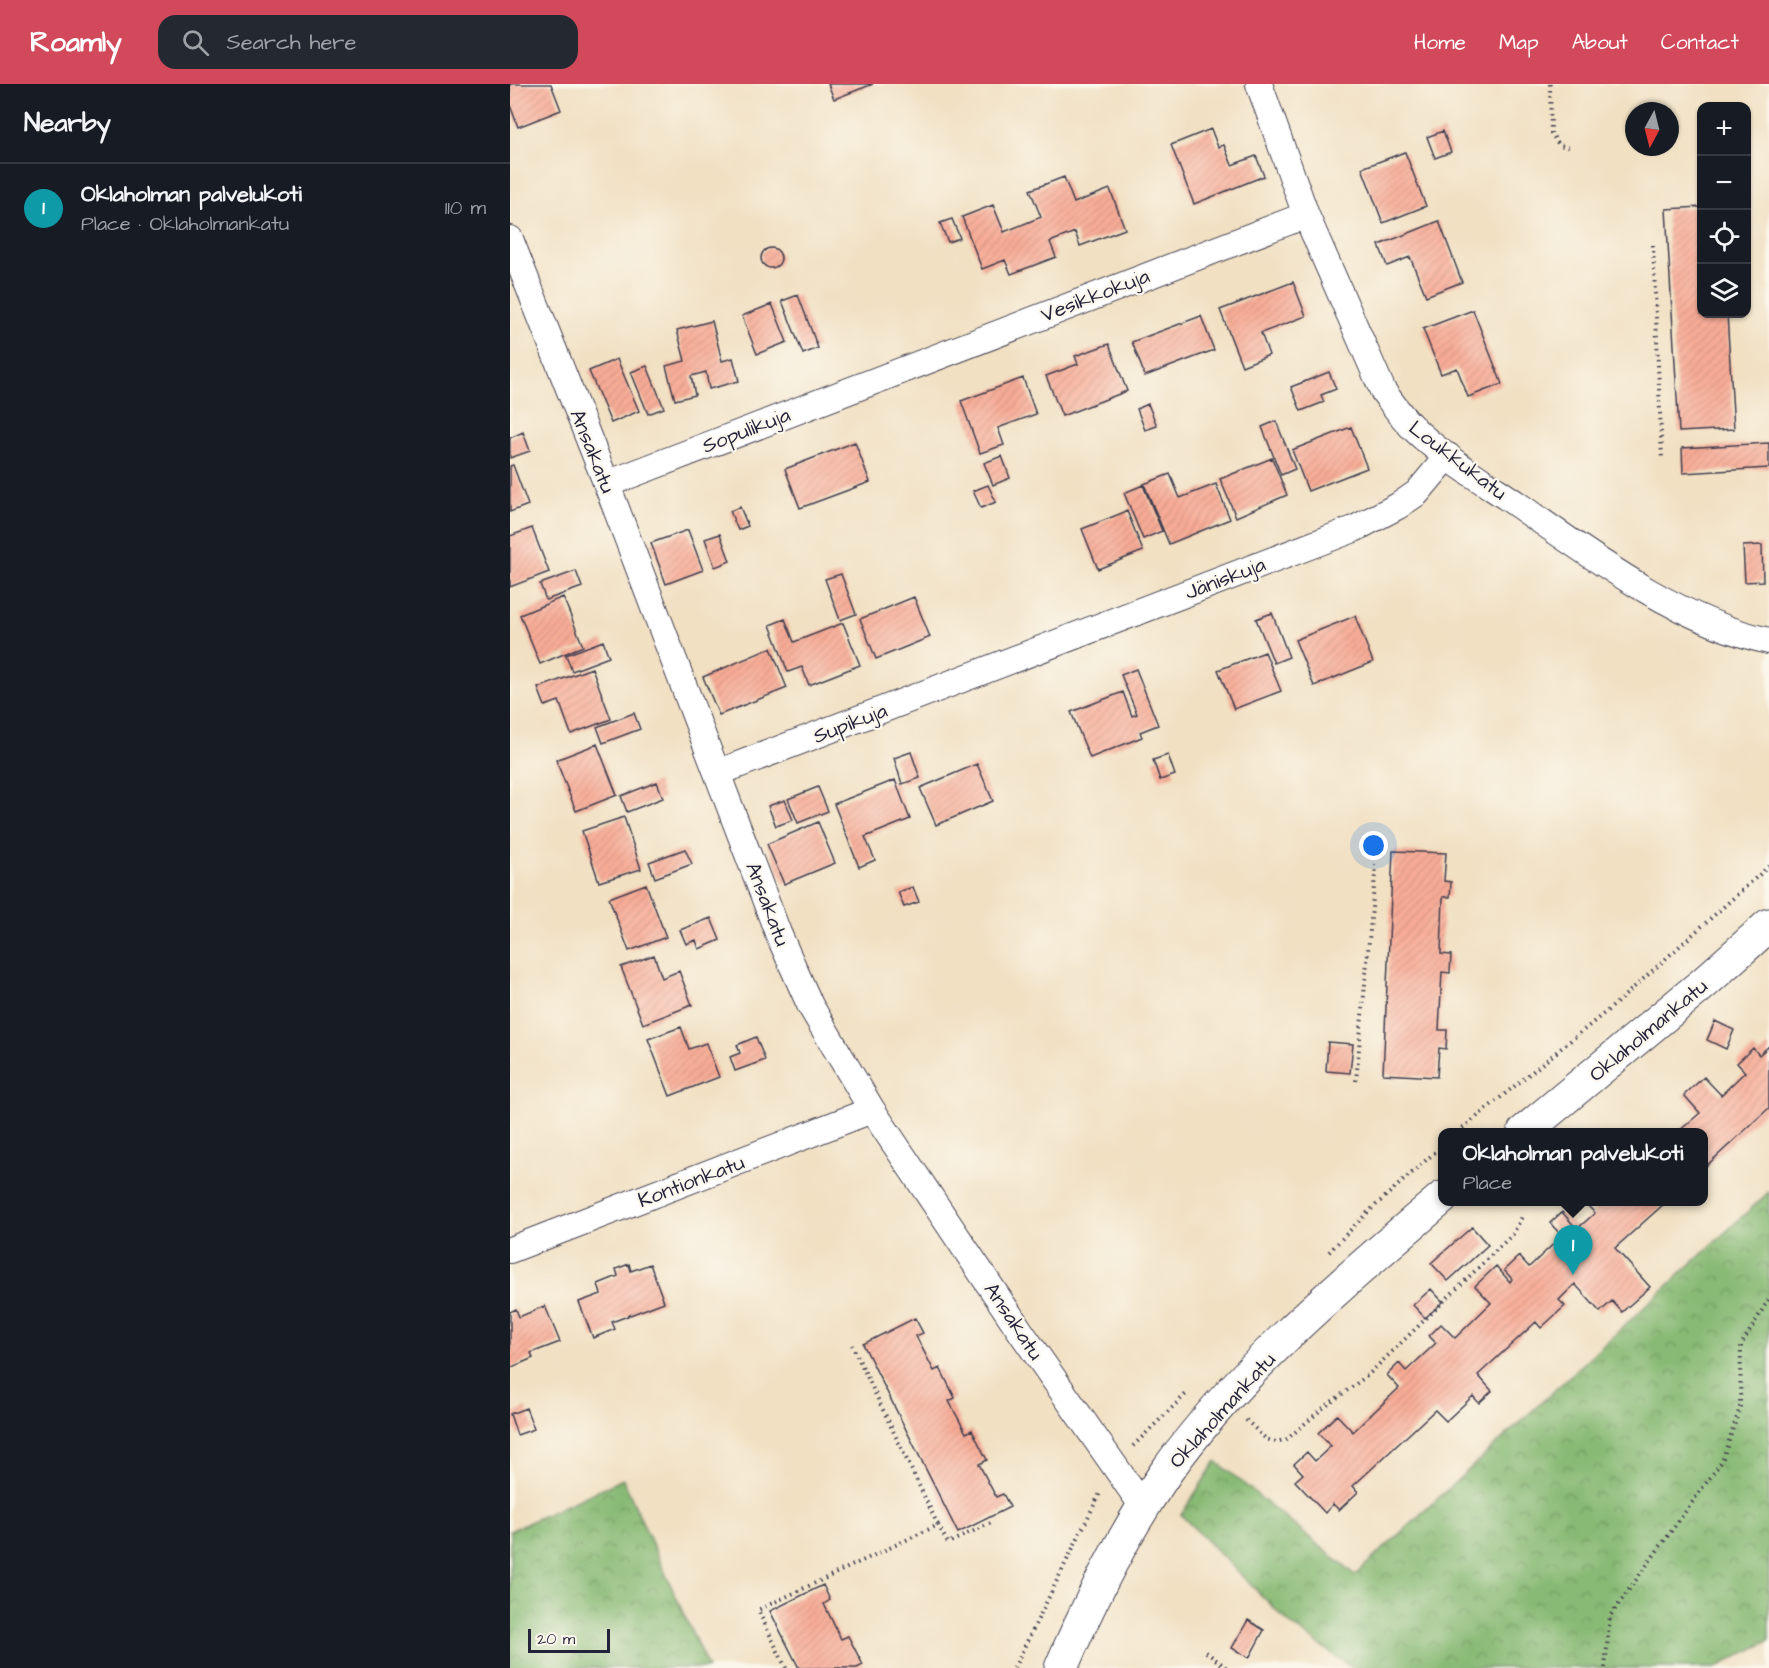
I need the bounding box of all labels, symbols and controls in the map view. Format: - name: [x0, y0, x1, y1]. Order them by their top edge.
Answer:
- search box: [158, 15, 578, 69]
- text: Roamly: [30, 23, 122, 62]
- icon: search: [179, 26, 212, 59]
- text: Search here: [227, 27, 356, 58]
- text: Home: [1414, 28, 1466, 57]
- text: Map: [1499, 28, 1539, 57]
- text: About: [1572, 28, 1628, 57]
- text: Contact: [1661, 28, 1739, 57]
- north arrow: [1625, 102, 1679, 156]
- map controls: [1697, 102, 1751, 318]
- button: +: [1697, 102, 1751, 156]
- text: Nearby: [24, 105, 111, 141]
- button: −: [1697, 156, 1751, 210]
- text: Oklaholman palvelukoti: [81, 179, 302, 210]
- text: 1: [42, 194, 45, 222]
- text: 110 m: [445, 194, 486, 222]
- text: Place · Oklaholmankatu: [81, 210, 289, 238]
- button: locate: [1697, 210, 1751, 264]
- street label: Vesikkokuja: [1037, 261, 1154, 329]
- button: layers: [1697, 264, 1751, 318]
- street label: Sopulikuja: [698, 400, 795, 461]
- street label: Ansakatu: [563, 405, 623, 498]
- street label: Loukkukatu: [1403, 414, 1513, 507]
- street label: Jäniskuja: [1181, 550, 1270, 607]
- street label: Supikuja: [809, 696, 892, 752]
- your location: [1359, 831, 1388, 860]
- street label: Ansakatu: [738, 858, 797, 951]
- street label: Oklaholmankatu: [1583, 972, 1714, 1089]
- popup: [1438, 1128, 1708, 1206]
- text: Oklaholman palvelukoti: [1463, 1138, 1683, 1169]
- street label: Kontionkatu: [634, 1148, 749, 1215]
- text: Place: [1463, 1169, 1512, 1197]
- pin: 1: [1554, 1226, 1592, 1275]
- street label: Ansakatu: [977, 1277, 1050, 1366]
- street label: Oklaholmankatu: [1163, 1346, 1282, 1475]
- scale bar: [528, 1626, 610, 1654]
- text: 20 m: [537, 1628, 575, 1650]

